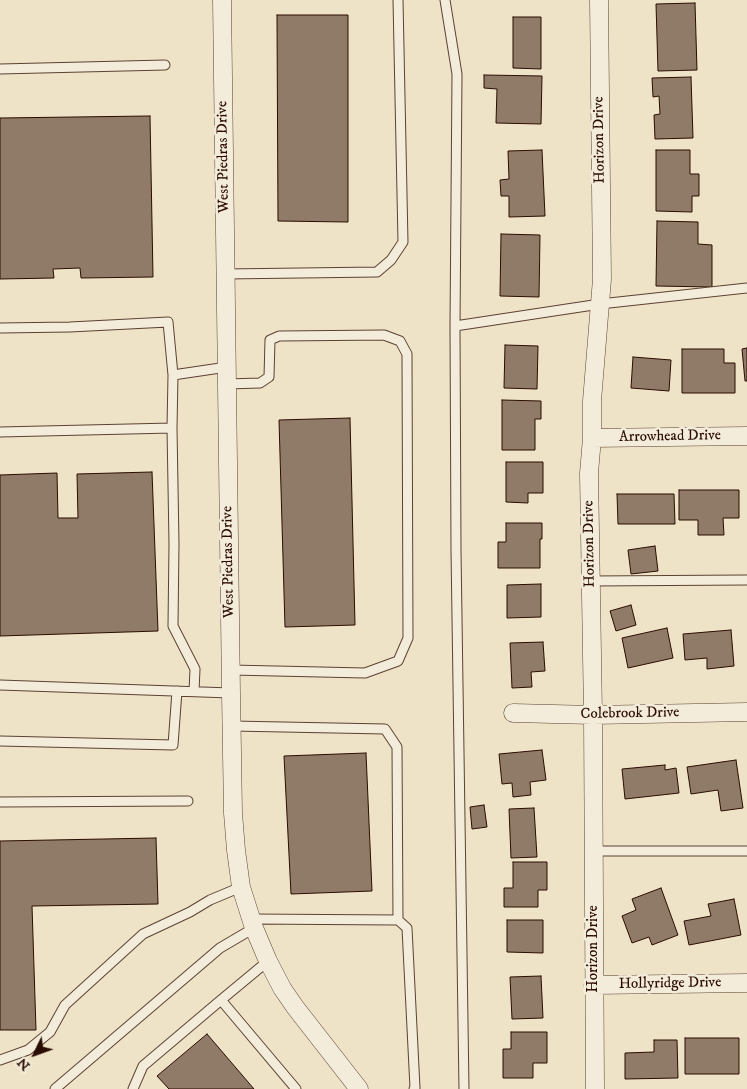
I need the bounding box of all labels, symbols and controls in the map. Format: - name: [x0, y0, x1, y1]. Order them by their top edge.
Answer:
- street label: Horizon Drive: [590, 96, 610, 184]
- street label: West Piedras Drive: [214, 101, 234, 213]
- street label: Arrowhead Drive: [619, 427, 721, 447]
- street label: Horizon Drive: [580, 500, 600, 588]
- street label: West Piedras Drive: [219, 506, 239, 618]
- street label: Colebrook Drive: [580, 704, 680, 724]
- street label: Horizon Drive: [585, 905, 603, 993]
- street label: Hollyridge Drive: [619, 974, 721, 994]
- north arrow: [10, 1029, 60, 1079]
- text: N: [13, 1054, 34, 1074]

